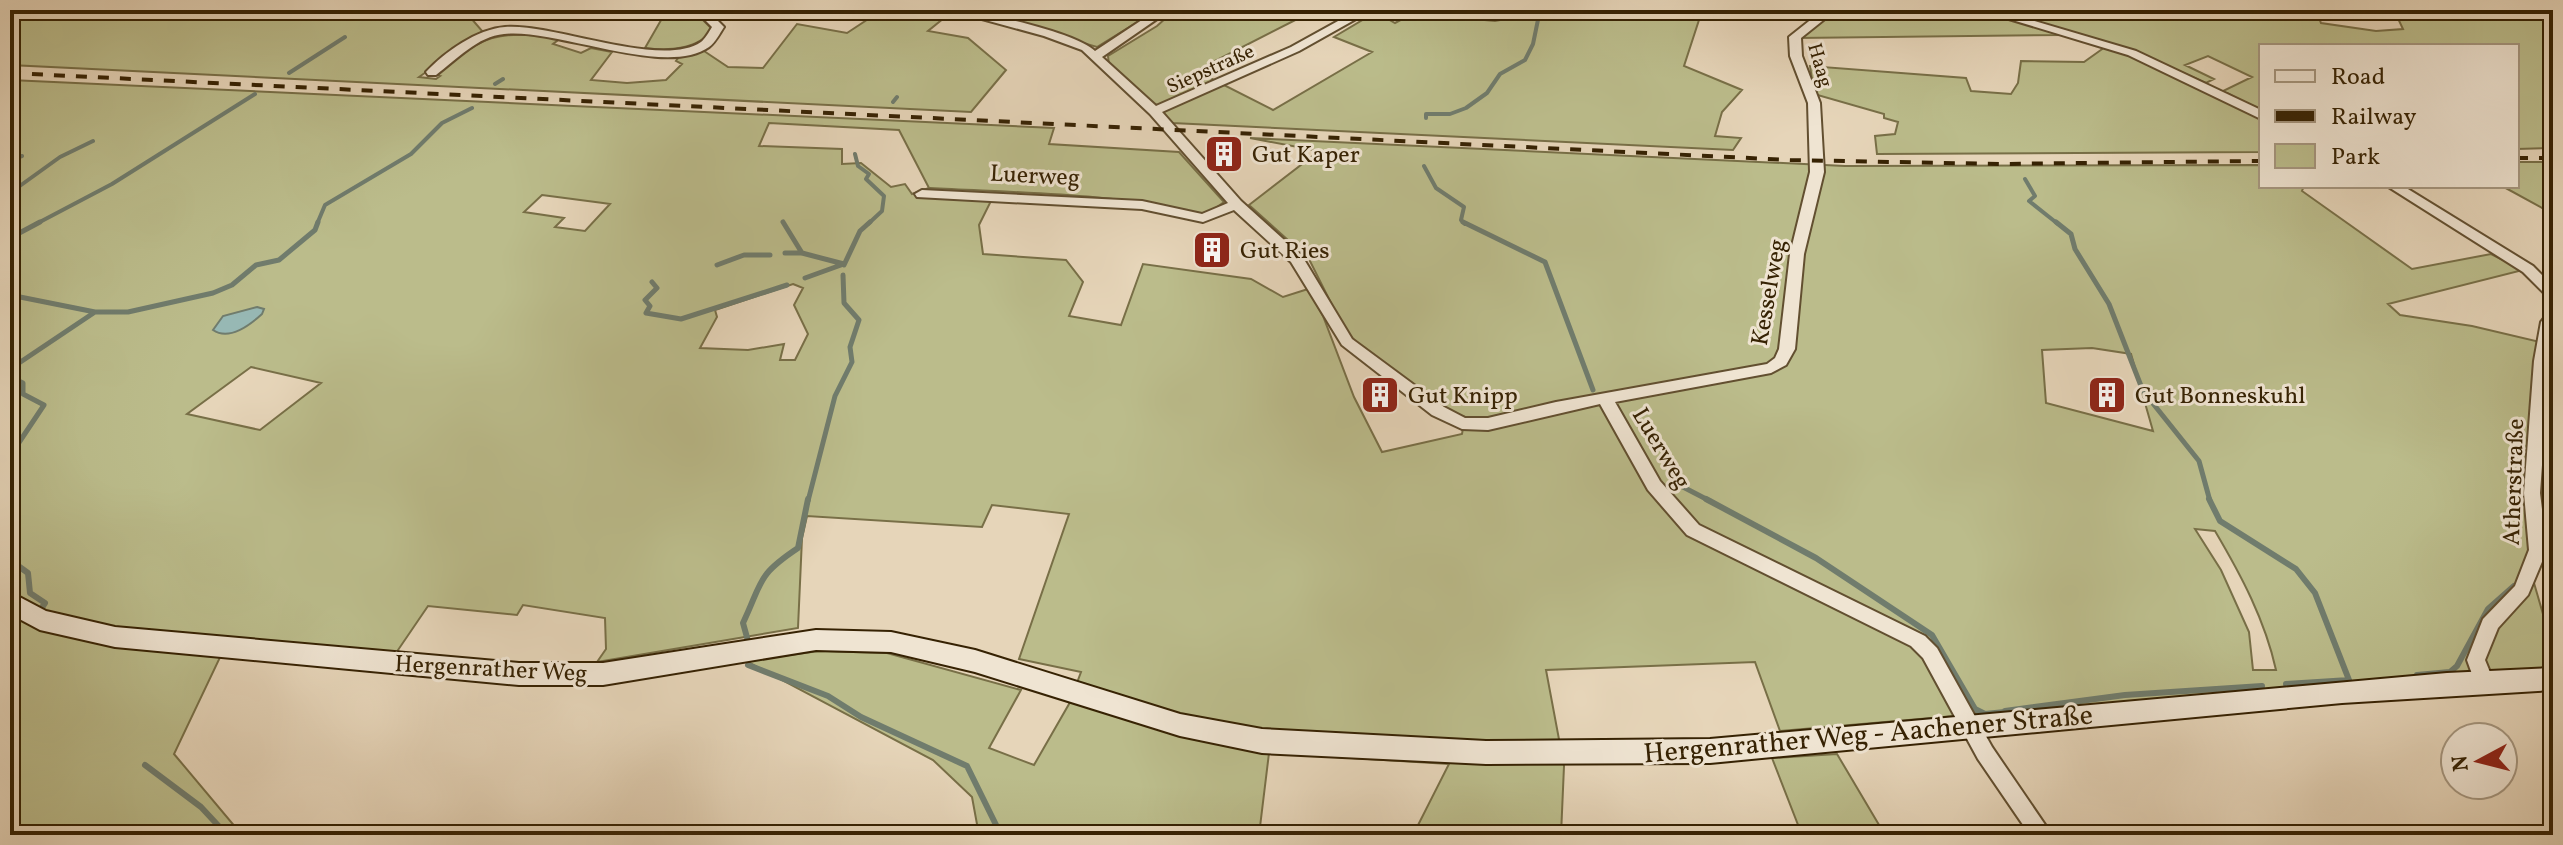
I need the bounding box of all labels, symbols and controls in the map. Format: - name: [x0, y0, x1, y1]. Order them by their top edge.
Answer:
- street label: Siepstraße: [1162, 38, 1259, 102]
- street label: Haag: [1799, 40, 1839, 91]
- legend: [2259, 44, 2519, 188]
- text: Road: [2331, 61, 2385, 95]
- text: Railway: [2331, 101, 2417, 135]
- building icon: Gut Kaper: [1203, 133, 1245, 175]
- place label: Gut Kaper: [1252, 139, 1360, 173]
- text: Park: [2331, 141, 2380, 175]
- street label: Luerweg: [989, 158, 1081, 196]
- building icon: Gut Ries: [1191, 229, 1233, 271]
- place label: Gut Ries: [1240, 235, 1330, 269]
- street label: Kesselweg: [1744, 236, 1796, 348]
- building icon: Gut Knipp: [1359, 374, 1401, 416]
- building icon: Gut Bonneskuhl: [2086, 374, 2128, 416]
- place label: Gut Knipp: [1408, 380, 1518, 414]
- place label: Gut Bonneskuhl: [2135, 380, 2305, 414]
- street label: Luerweg: [1622, 402, 1698, 497]
- street label: Atherstraße: [2496, 418, 2534, 546]
- street label: Hergenrather Weg: [394, 648, 588, 692]
- street label: Hergenrather Weg - Aachener Straße: [1642, 696, 2095, 775]
- north arrow: [2439, 721, 2519, 801]
- text: N: [2445, 753, 2478, 773]

